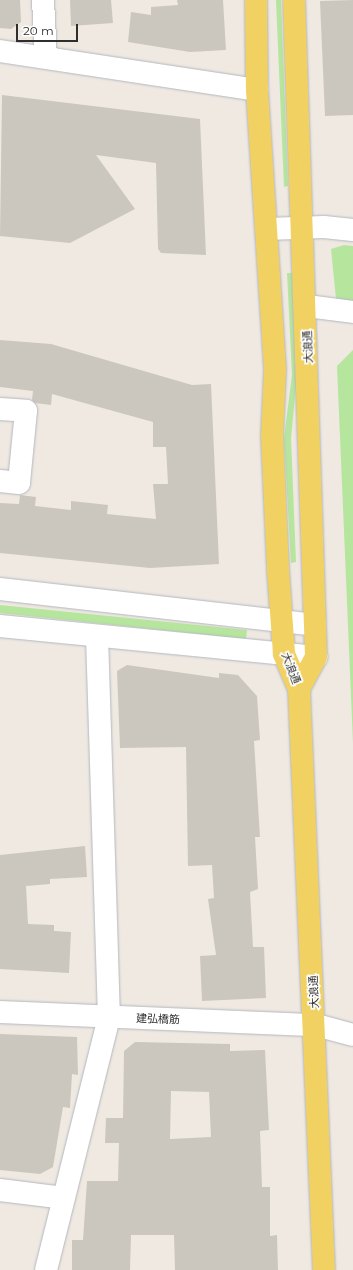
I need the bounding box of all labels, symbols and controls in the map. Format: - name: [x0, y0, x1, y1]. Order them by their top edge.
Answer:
- scale bar: [18, 16, 80, 42]
- text: 20 m: [23, 23, 54, 38]
- street label: 大浪通: [301, 330, 315, 364]
- street label: 大浪通: [279, 650, 303, 686]
- street label: 大浪通: [307, 975, 321, 1009]
- street label: 建弘橋筋: [136, 1012, 180, 1026]

